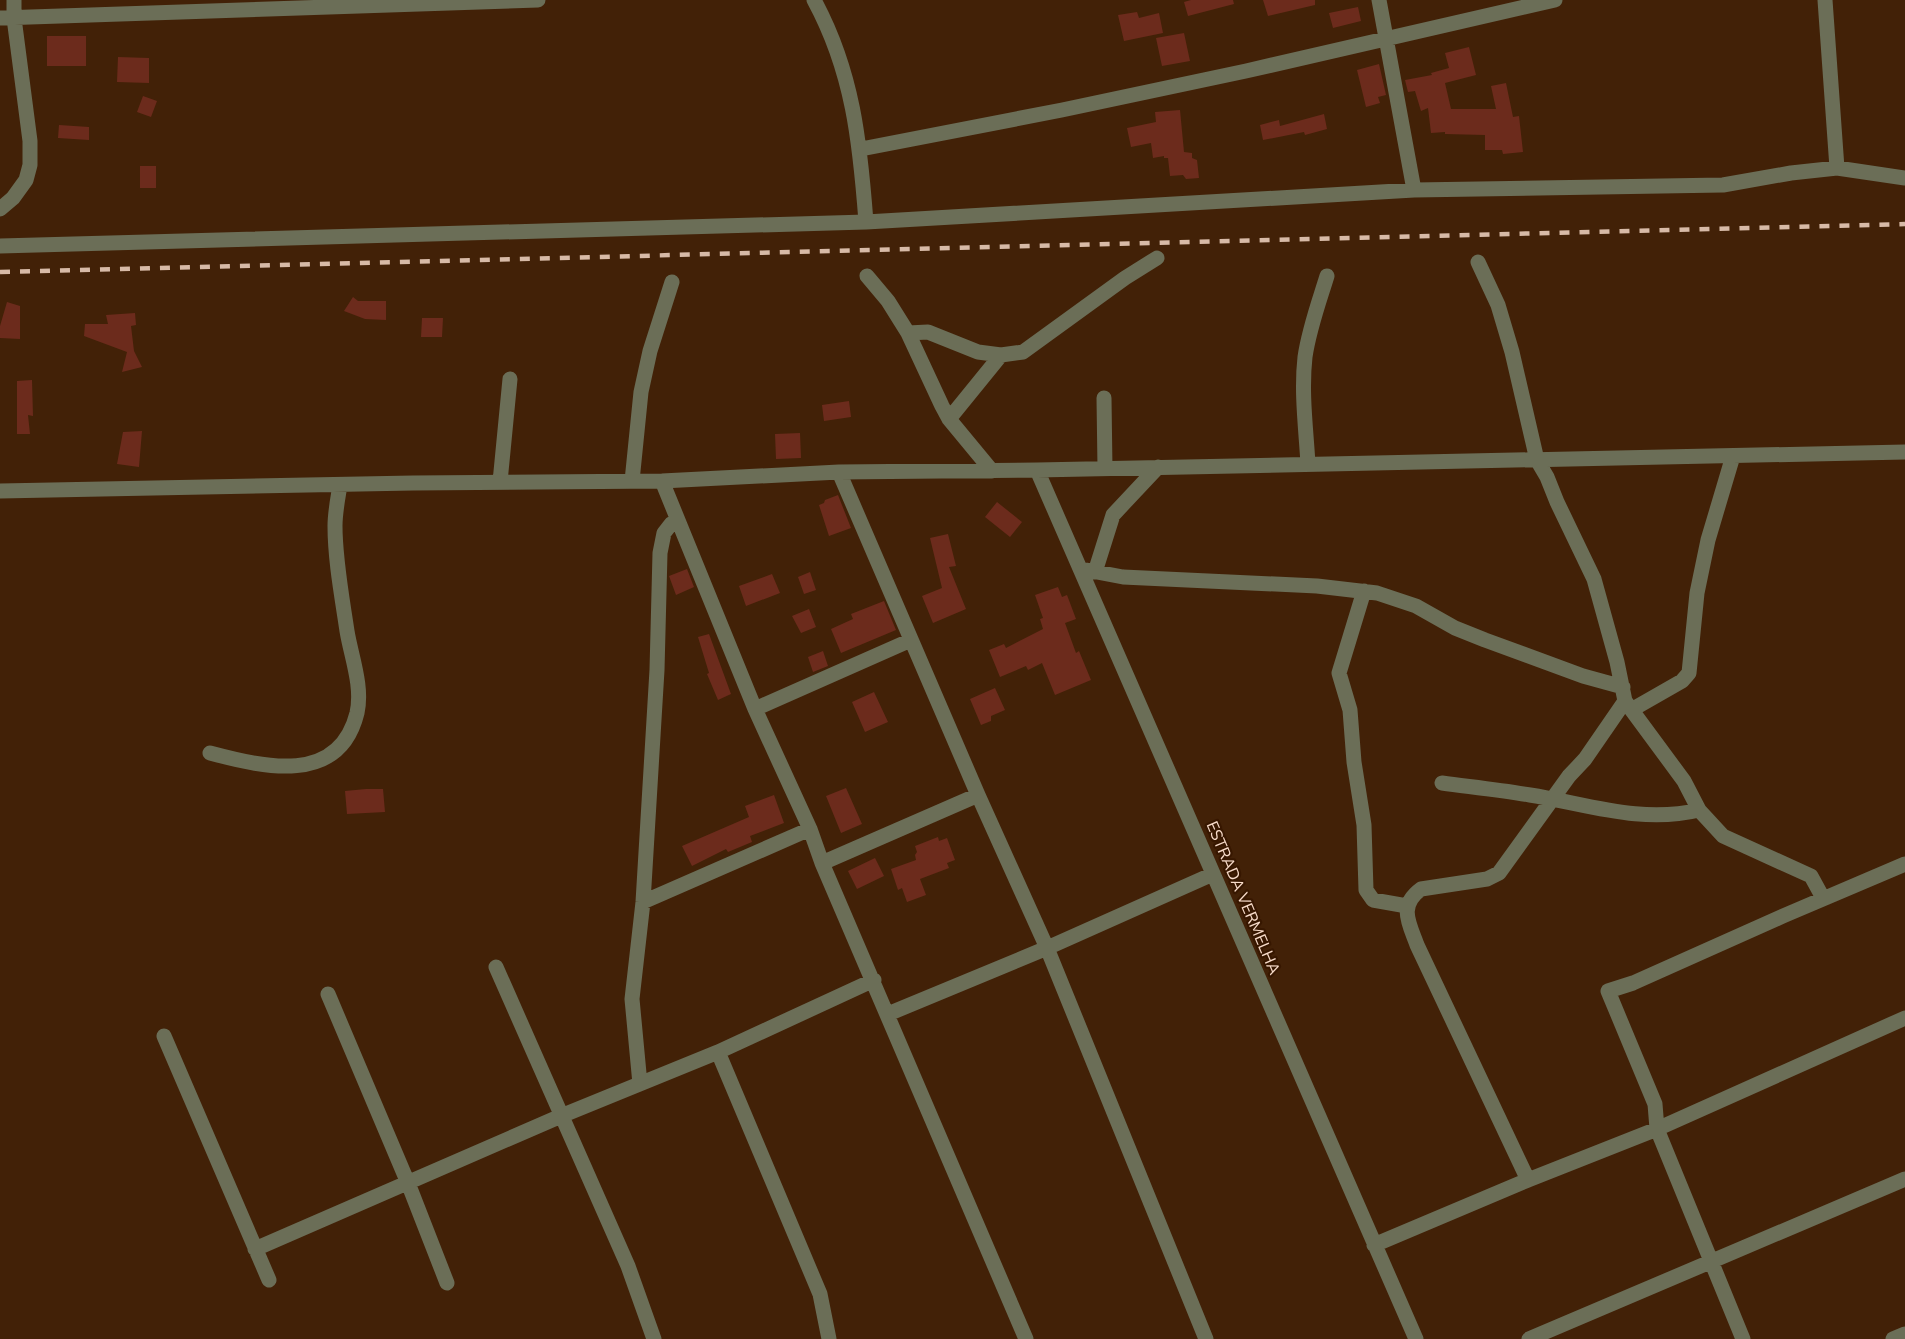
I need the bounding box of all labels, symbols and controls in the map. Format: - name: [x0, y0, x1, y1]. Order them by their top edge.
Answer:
- street label: ESTRADA VERMELHA: [1201, 818, 1285, 978]

